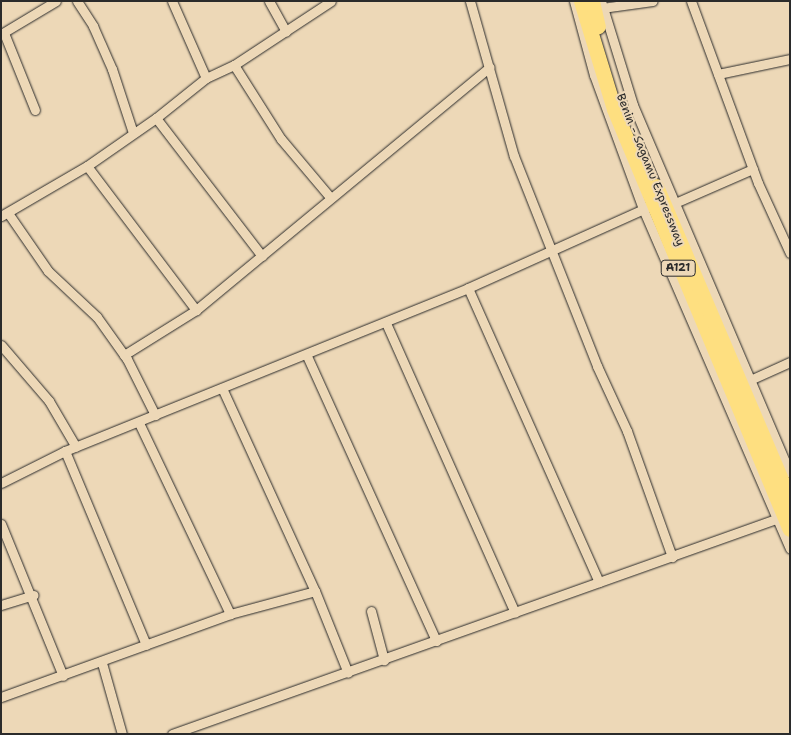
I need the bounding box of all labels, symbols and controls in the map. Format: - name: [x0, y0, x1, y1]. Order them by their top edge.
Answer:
- street label: Benin - Sagamu Expressway: [613, 92, 687, 248]
- road number: A121: [660, 260, 696, 276]

